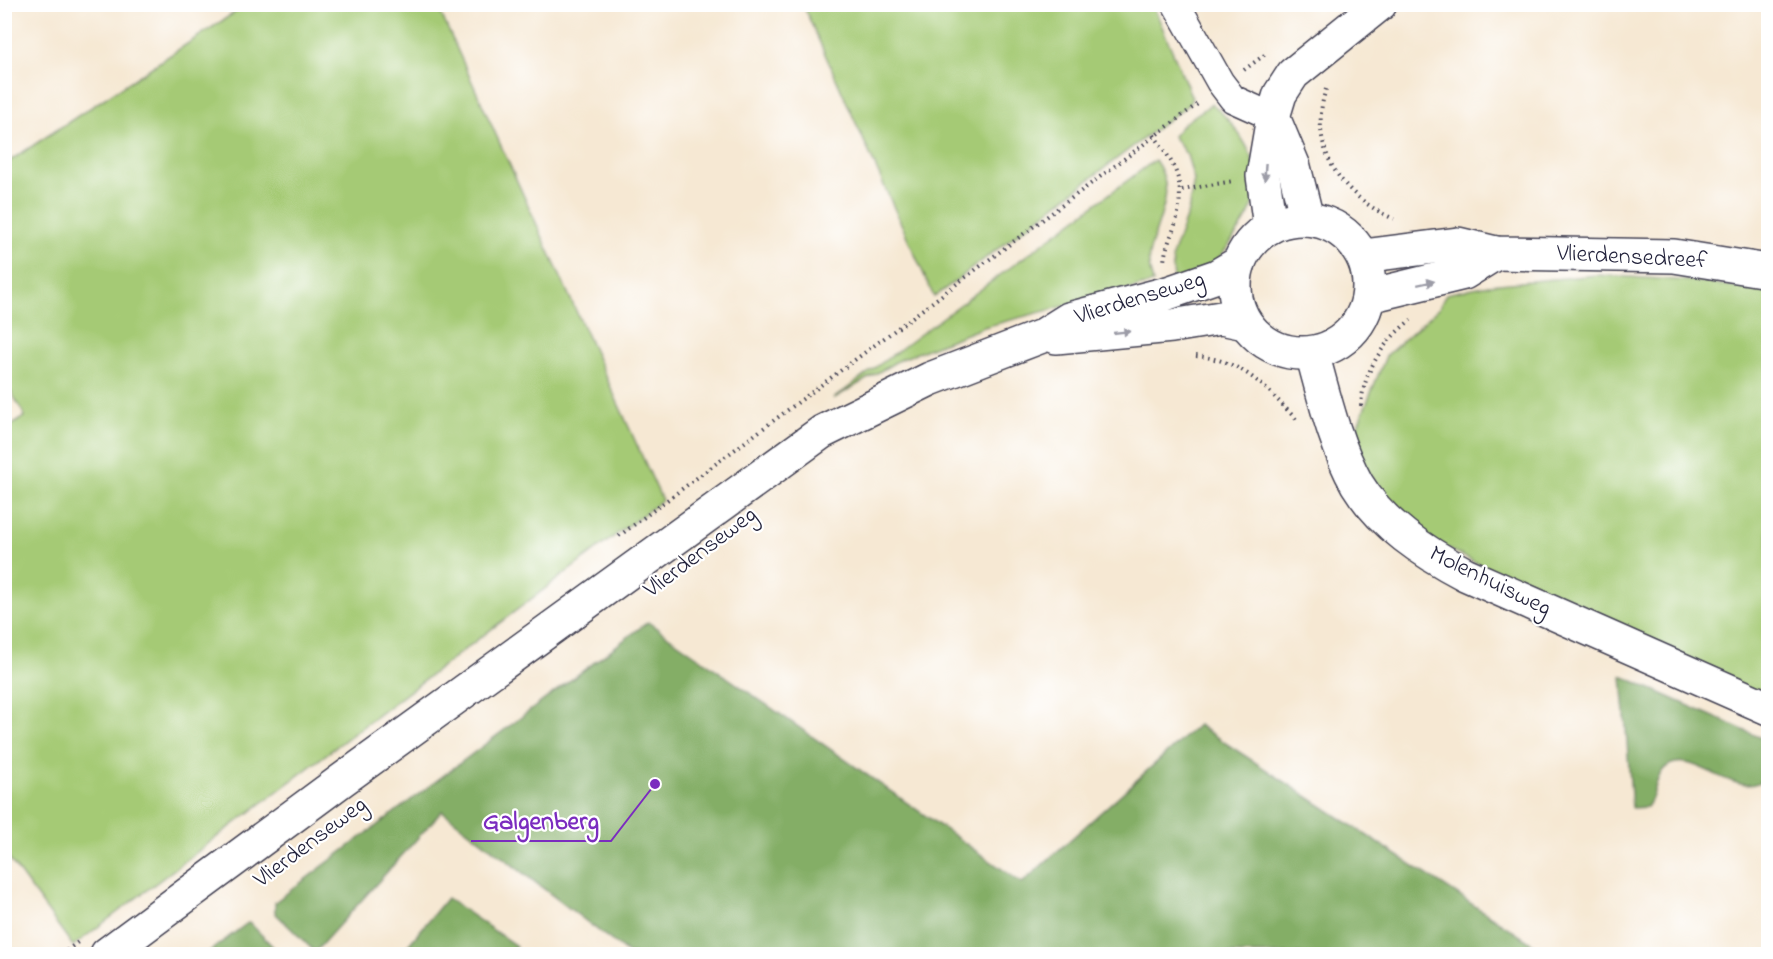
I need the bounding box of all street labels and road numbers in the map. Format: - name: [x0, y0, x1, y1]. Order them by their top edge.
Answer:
- street label: Vlierdensedreef: [1555, 237, 1709, 279]
- street label: Vlierdenseweg: [1070, 263, 1209, 336]
- street label: Vlierdenseweg: [636, 499, 765, 608]
- street label: Molenhuisweg: [1423, 537, 1557, 627]
- street label: Vlierdenseweg: [246, 789, 375, 898]

